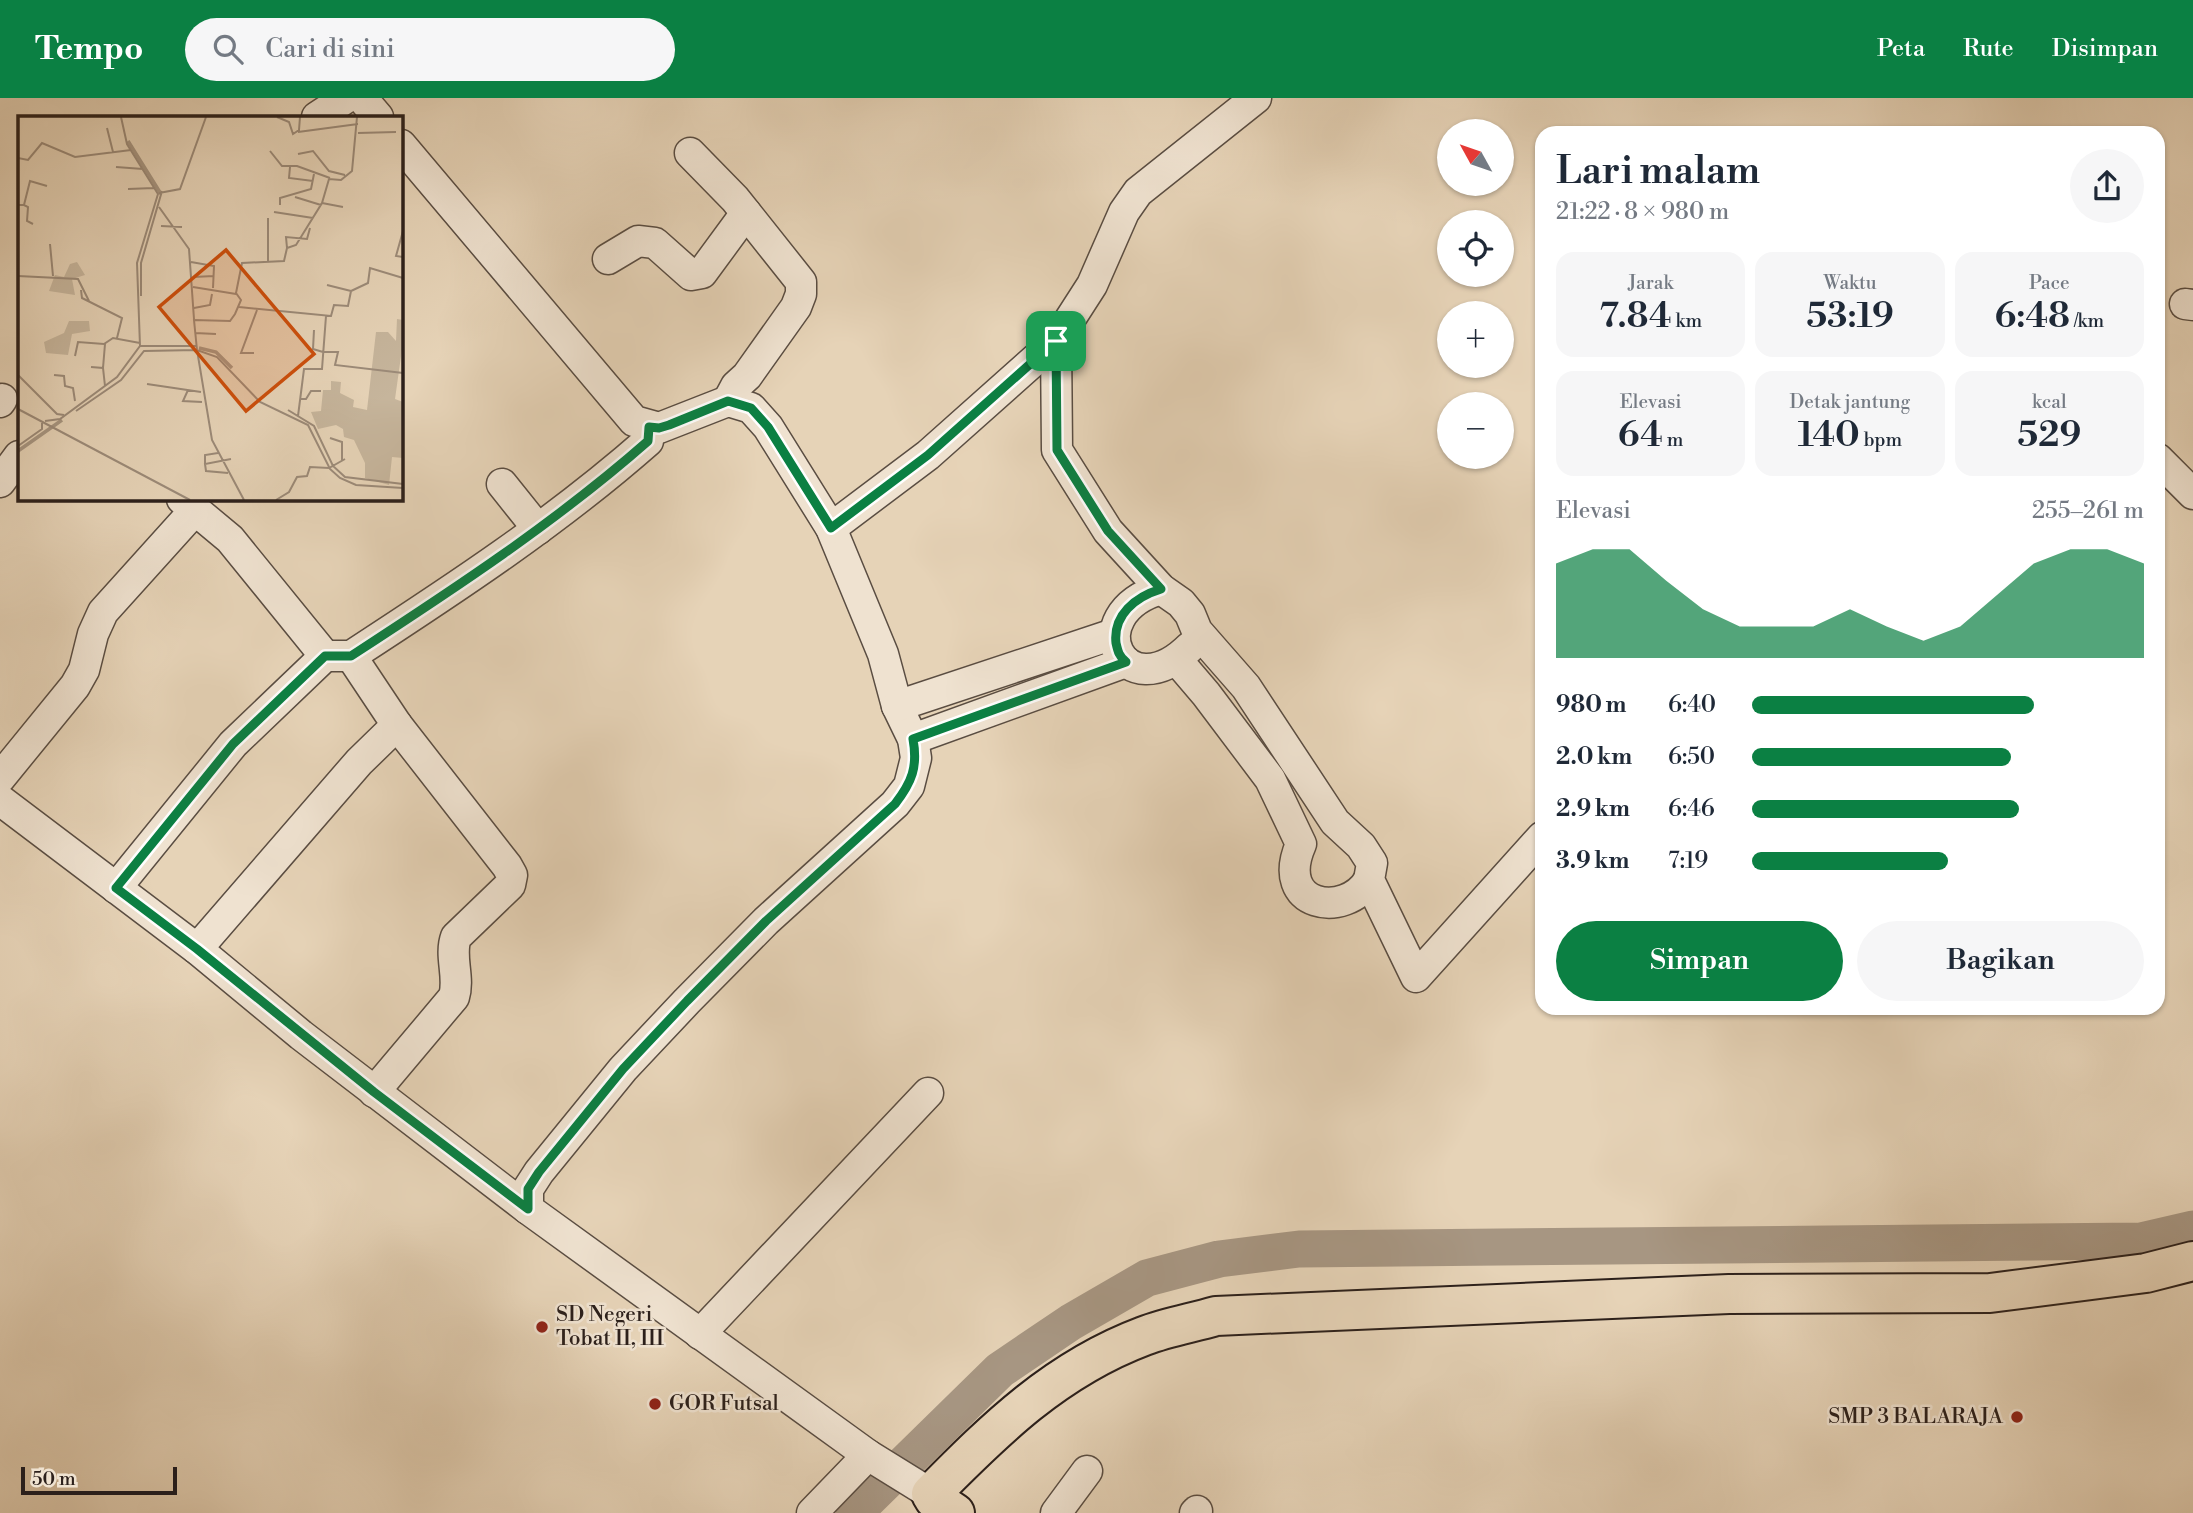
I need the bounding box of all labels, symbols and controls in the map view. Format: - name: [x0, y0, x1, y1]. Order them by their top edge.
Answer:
- search box: [185, 18, 675, 81]
- text: Tempo: [35, 29, 143, 70]
- icon: search: [209, 30, 247, 68]
- text: Cari di sini: [265, 33, 395, 65]
- text: Peta: [1877, 34, 1925, 64]
- text: Rute: [1963, 34, 2014, 64]
- text: Disimpan: [2052, 34, 2158, 64]
- inset map: [18, 116, 402, 500]
- north arrow: [1437, 119, 1514, 196]
- map controls: [1437, 119, 1514, 469]
- text: Lari malam: [1556, 148, 1760, 195]
- button: share: [2070, 149, 2144, 223]
- text: 21:22 · 8 × 980 m: [1556, 198, 1729, 226]
- button: locate: [1437, 210, 1514, 287]
- text: Jarak: [1628, 271, 1673, 295]
- text: Waktu: [1823, 271, 1877, 295]
- text: Pace: [2029, 271, 2070, 295]
- text: 7.84: [1599, 295, 1672, 338]
- text: 53:19: [1806, 295, 1894, 338]
- text: 6:48: [1995, 295, 2070, 338]
- button: +: [1437, 301, 1514, 378]
- text: km: [1672, 309, 1702, 333]
- text: /km: [2070, 309, 2104, 333]
- pin: [1026, 311, 1086, 371]
- icon: arrive: [1037, 322, 1075, 360]
- text: Elevasi: [1620, 390, 1682, 414]
- text: Detak jantung: [1790, 390, 1910, 414]
- text: kcal: [2032, 390, 2067, 414]
- button: −: [1437, 392, 1514, 469]
- text: 64: [1618, 414, 1663, 457]
- text: 140: [1798, 414, 1860, 457]
- text: 529: [2017, 414, 2081, 457]
- text: m: [1663, 428, 1683, 452]
- text: bpm: [1860, 428, 1902, 452]
- text: Elevasi: [1556, 497, 1631, 525]
- text: 255–261 m: [2032, 497, 2144, 525]
- text: 980 m: [1556, 691, 1626, 719]
- text: 6:40: [1668, 691, 1716, 719]
- text: 2.0 km: [1556, 743, 1632, 771]
- text: 6:50: [1668, 743, 1715, 771]
- text: 2.9 km: [1556, 795, 1630, 823]
- text: 6:46: [1668, 795, 1715, 823]
- text: 3.9 km: [1556, 847, 1629, 875]
- text: 7:19: [1668, 847, 1708, 875]
- button: Simpan: [1556, 921, 1843, 1001]
- button: Bagikan: [1857, 921, 2144, 1001]
- place label: SD Negeri Tobat II, III: [556, 1302, 664, 1352]
- marker: SD Negeri Tobat II, III: [534, 1319, 550, 1335]
- place label: GOR Futsal: [669, 1391, 779, 1417]
- marker: GOR Futsal: [647, 1396, 663, 1412]
- place label: SMP 3 BALARAJA: [1828, 1404, 2004, 1430]
- marker: SMP 3 BALARAJA: [2009, 1409, 2025, 1425]
- scale bar: [21, 1464, 177, 1496]
- text: 50 m: [32, 1467, 76, 1491]

